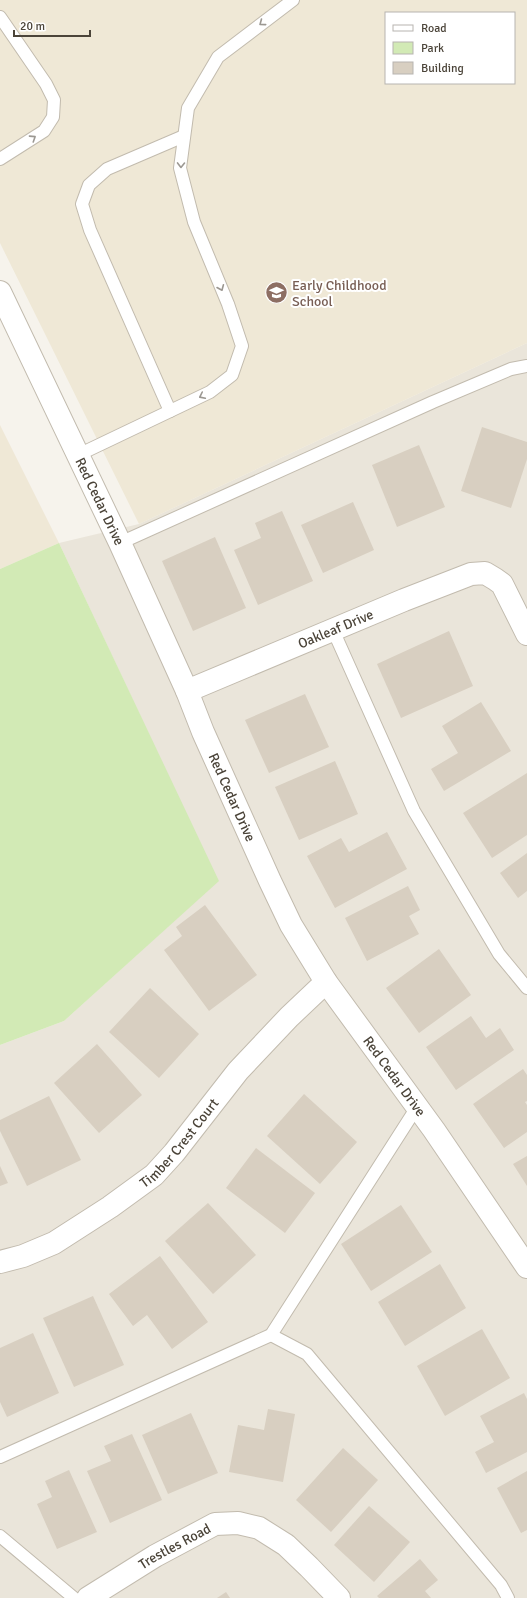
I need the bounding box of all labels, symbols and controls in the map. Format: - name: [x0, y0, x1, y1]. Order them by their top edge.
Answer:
- scale bar: [14, 12, 90, 38]
- legend: [385, 12, 515, 84]
- text: 20 m: [20, 19, 45, 34]
- one-way arrow: [260, 19, 267, 26]
- text: Road: [421, 21, 447, 36]
- text: Park: [421, 41, 444, 56]
- text: Building: [421, 61, 464, 76]
- one-way arrow: [29, 135, 36, 143]
- one-way arrow: [177, 162, 186, 168]
- place label: Early Childhood School: [292, 277, 387, 310]
- school or university icon: Early Childhood School: [263, 280, 289, 306]
- one-way arrow: [217, 284, 225, 291]
- one-way arrow: [198, 391, 206, 399]
- street label: Red Cedar Drive: [72, 455, 128, 548]
- street label: Oakleaf Drive: [295, 605, 376, 652]
- street label: Red Cedar Drive: [205, 750, 260, 844]
- street label: Red Cedar Drive: [360, 1032, 430, 1119]
- street label: Timber Crest Court: [136, 1095, 222, 1191]
- street label: Trestles Road: [135, 1520, 213, 1573]

